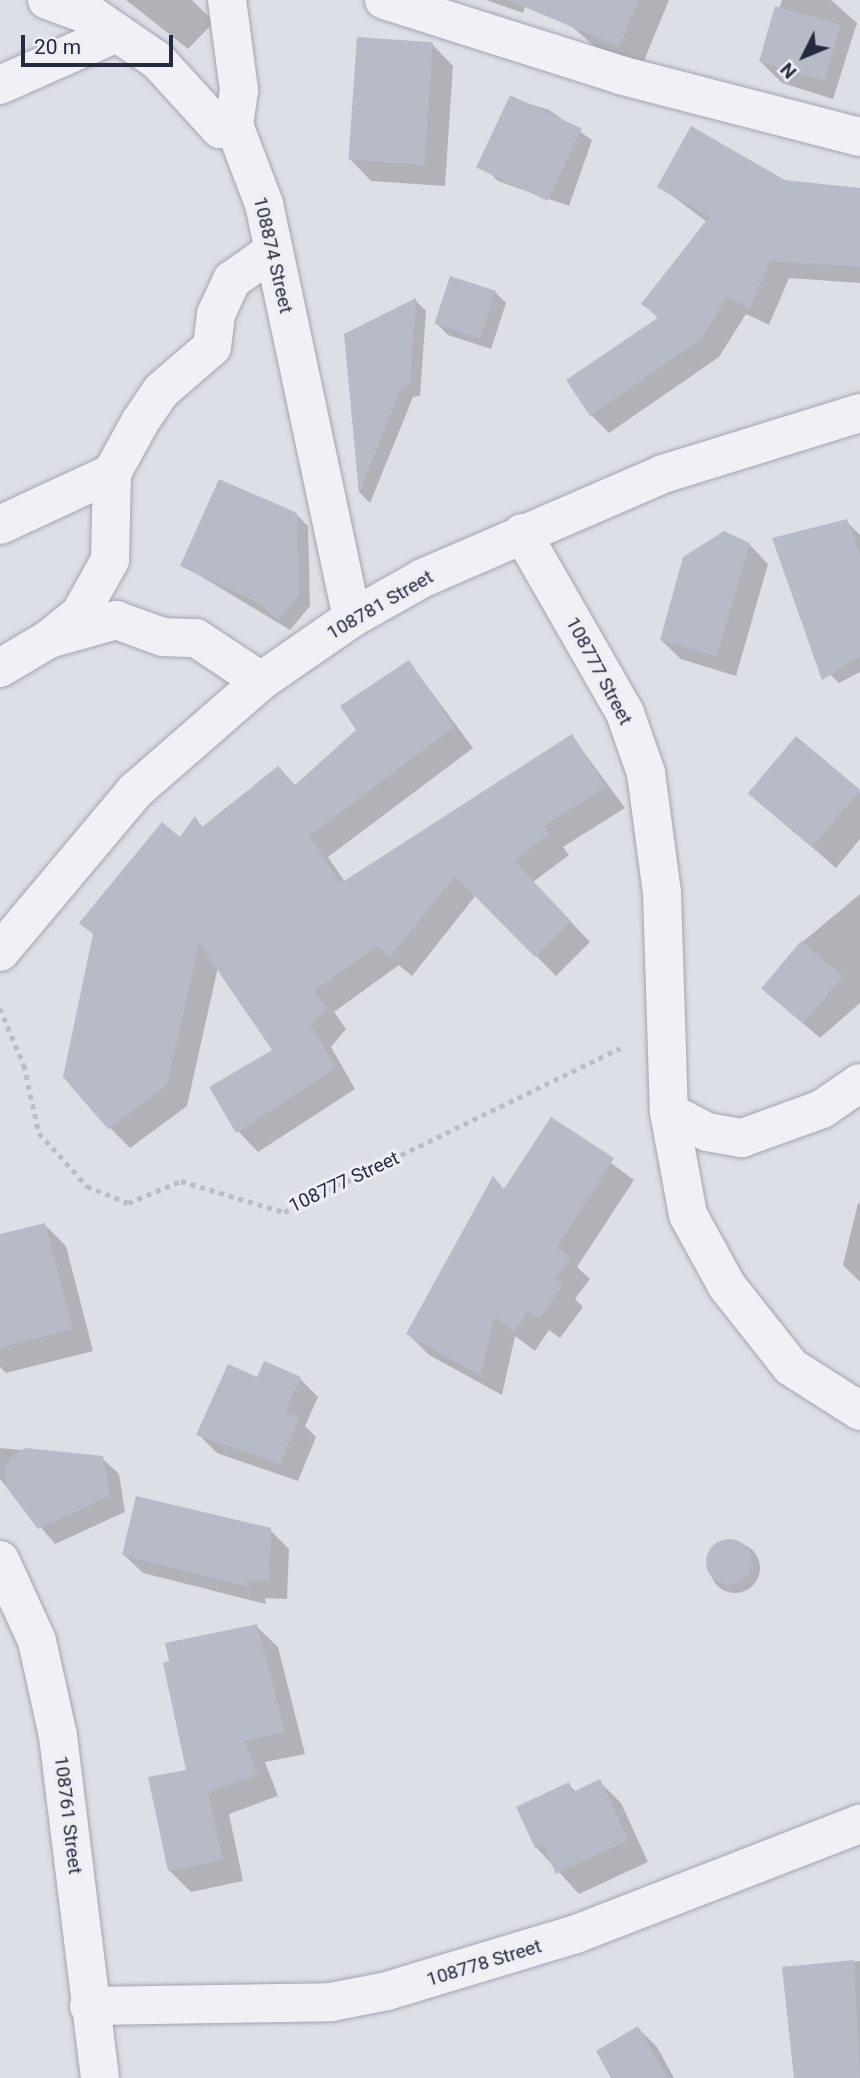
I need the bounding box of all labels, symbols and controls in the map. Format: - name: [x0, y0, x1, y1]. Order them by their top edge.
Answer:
- scale bar: [24, 21, 177, 65]
- north arrow: [769, 21, 839, 91]
- text: 20 m: [34, 35, 81, 59]
- text: N: [775, 58, 801, 83]
- street label: 108874 Street: [249, 195, 297, 315]
- street label: 108781 Street: [323, 565, 437, 645]
- street label: 108777 Street: [561, 613, 637, 729]
- street label: 108777 Street: [285, 1147, 403, 1217]
- street label: 108761 Street: [49, 1755, 87, 1875]
- street label: 108778 Street: [424, 1935, 544, 1991]

